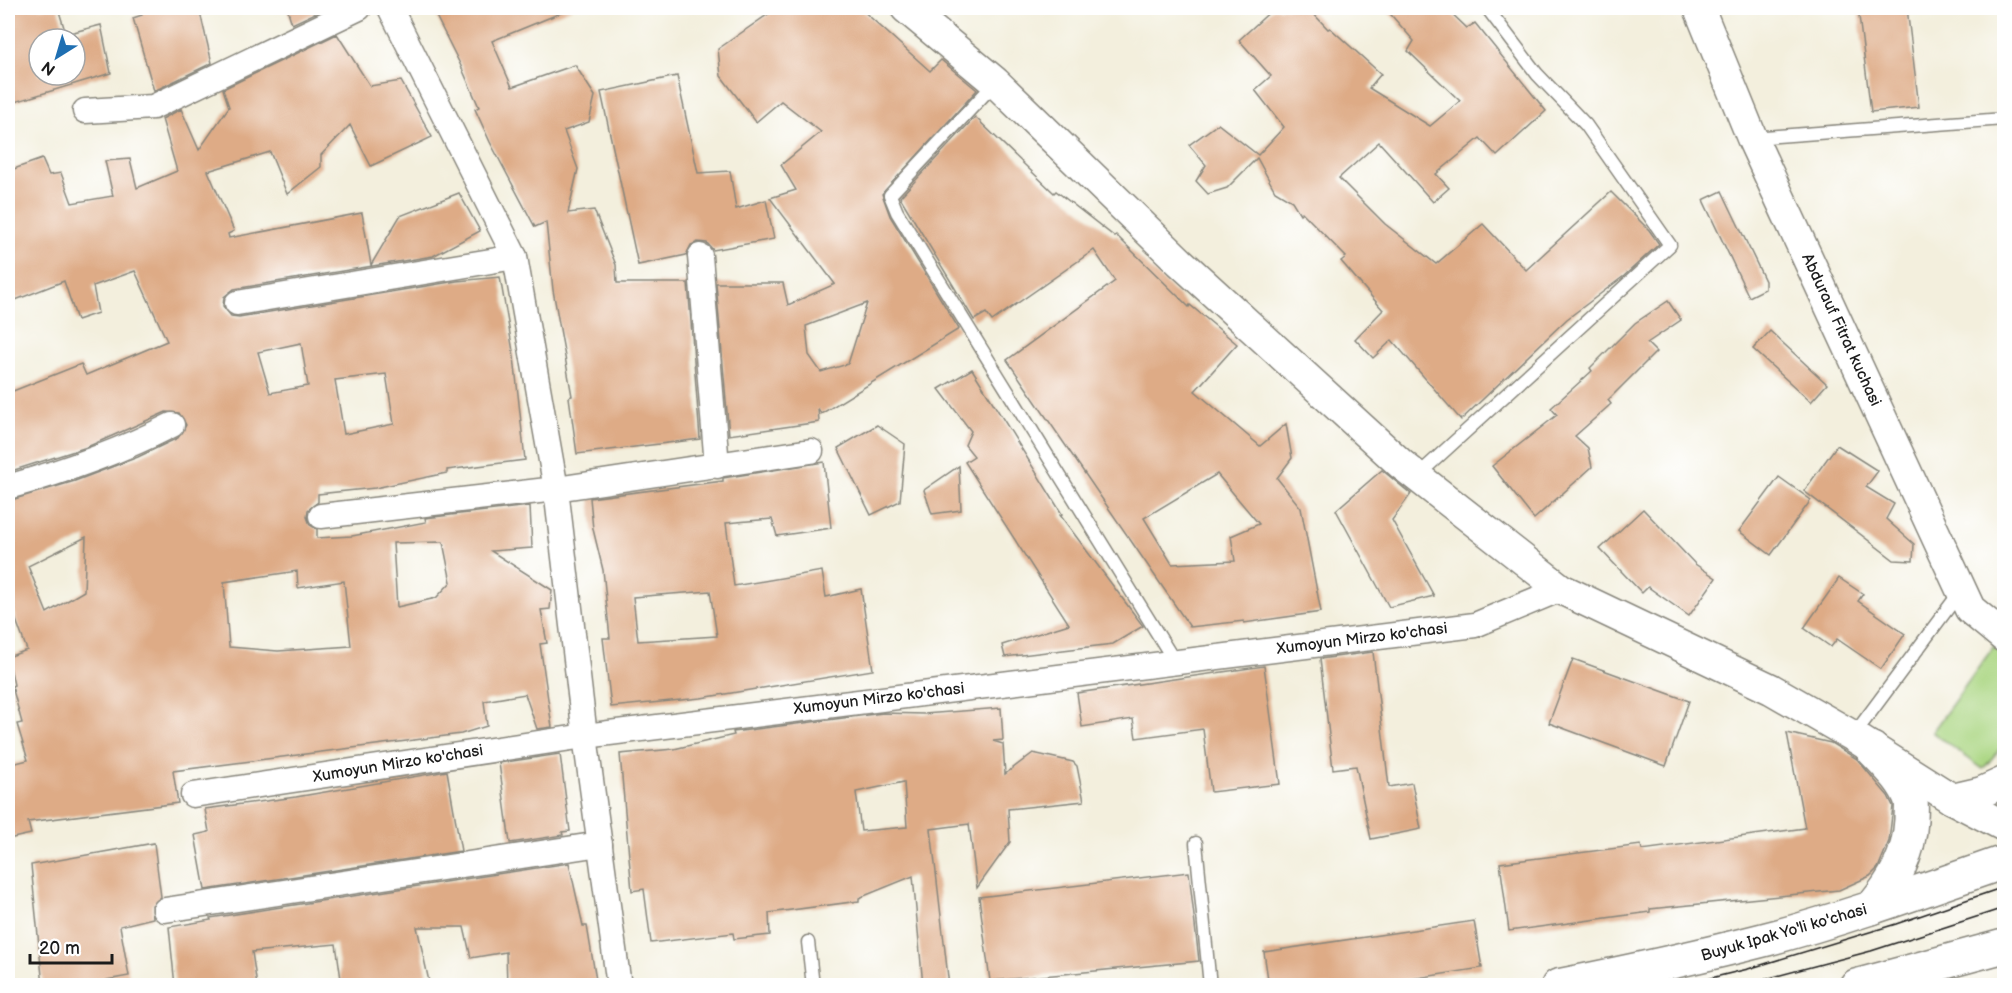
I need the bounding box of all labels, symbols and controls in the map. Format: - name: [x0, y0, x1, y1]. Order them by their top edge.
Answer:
- north arrow: [27, 27, 87, 87]
- text: N: [38, 57, 59, 79]
- street label: Abdurauf Fitrat kuchasi: [1797, 251, 1885, 409]
- street label: Xumoyun Mirzo ko'chasi: [1275, 619, 1448, 659]
- street label: Xumoyun Mirzo ko'chasi: [792, 679, 965, 719]
- street label: Xumoyun Mirzo ko'chasi: [311, 741, 484, 787]
- street label: Buyuk Ipak Yo'li ko'chasi: [1699, 900, 1869, 966]
- scale bar: [30, 927, 112, 965]
- text: 20 m: [39, 938, 80, 959]

